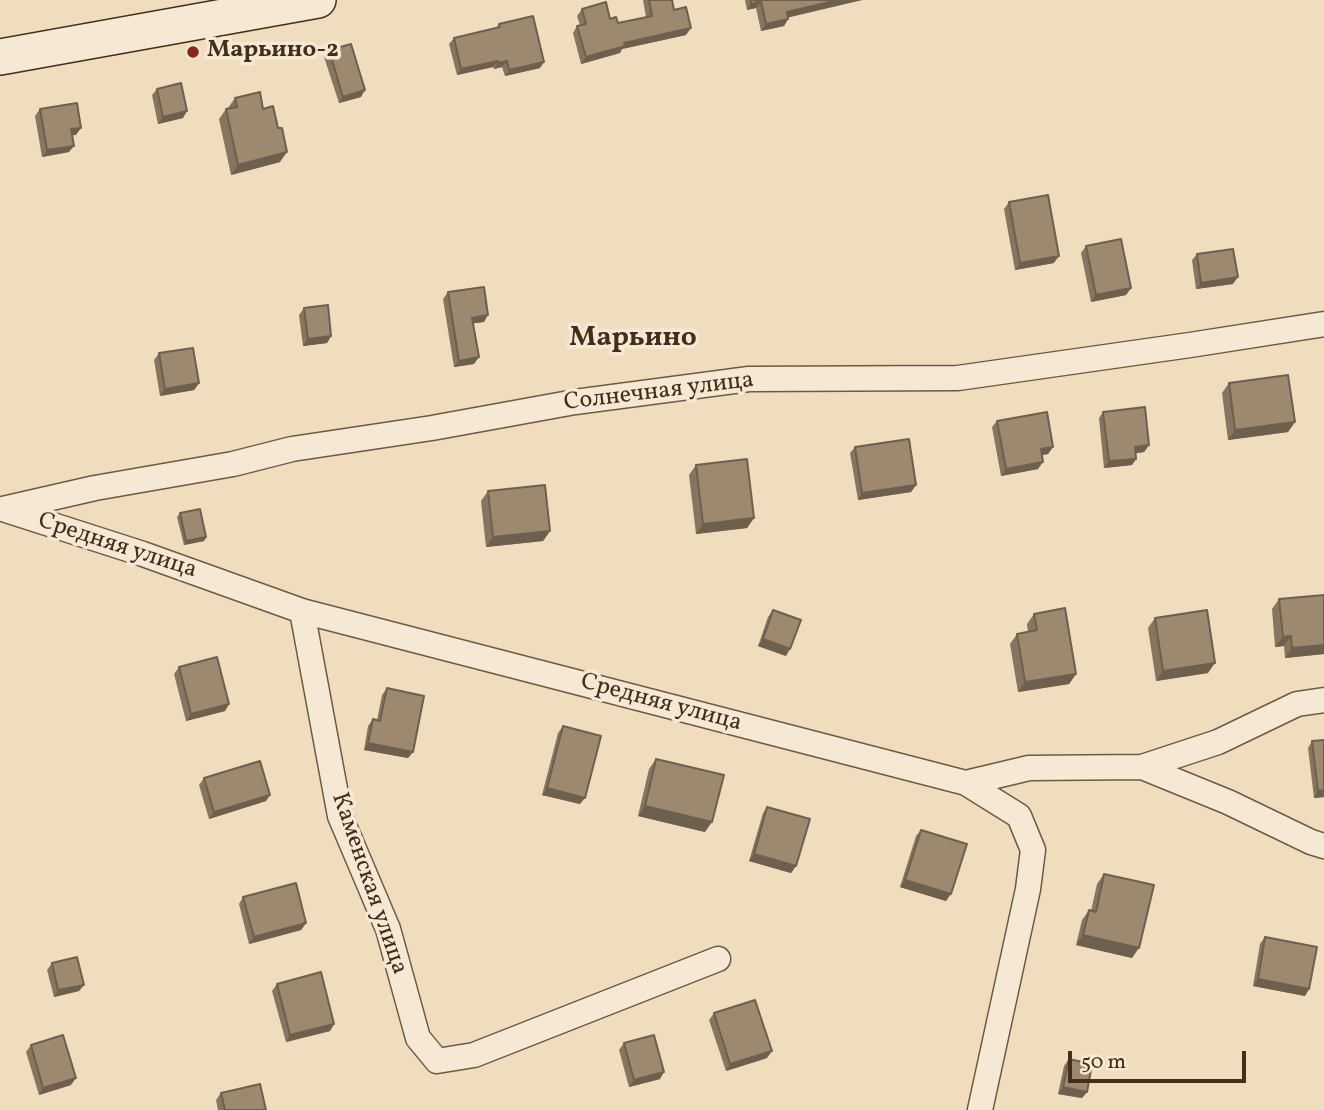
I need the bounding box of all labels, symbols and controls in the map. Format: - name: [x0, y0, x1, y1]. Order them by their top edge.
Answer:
- place label: Марьино-2: [207, 38, 339, 66]
- marker: Марьино-2: [185, 44, 201, 60]
- district label: Марьино: [569, 323, 697, 357]
- street label: Солнечная улица: [562, 367, 756, 419]
- street label: Средняя улица: [34, 508, 200, 586]
- street label: Средняя улица: [577, 669, 745, 739]
- street label: Каменская улица: [323, 789, 413, 979]
- scale bar: [1072, 1036, 1250, 1080]
- text: 50 m: [1081, 1048, 1126, 1077]

